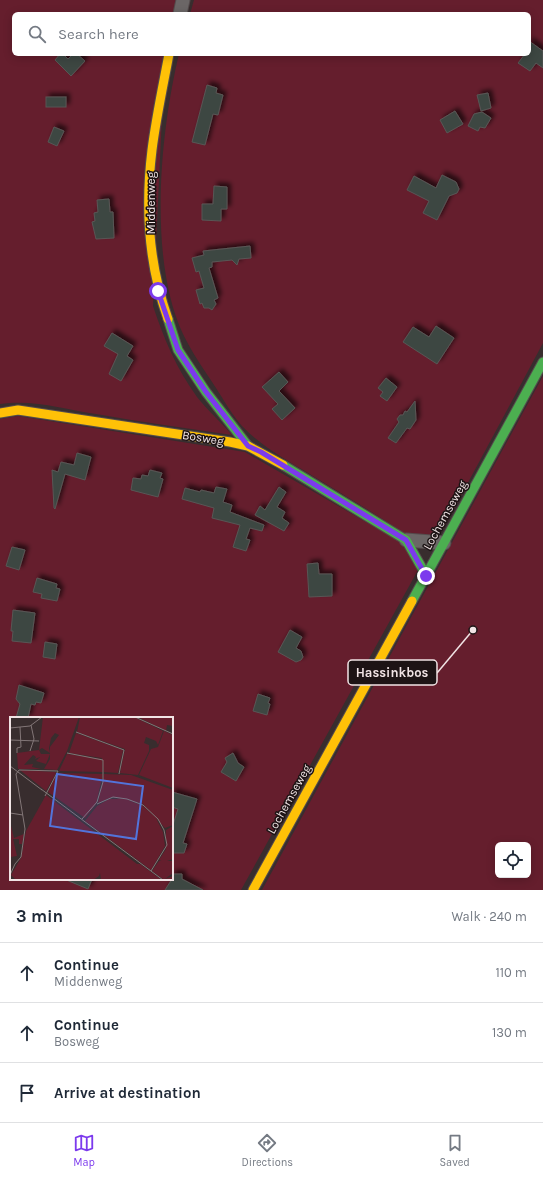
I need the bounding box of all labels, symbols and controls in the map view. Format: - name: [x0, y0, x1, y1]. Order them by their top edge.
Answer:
- search box: [12, 12, 531, 56]
- icon: search: [26, 23, 48, 45]
- text: Search here: [58, 25, 139, 43]
- street label: Middenweg: [144, 171, 158, 235]
- route start: [149, 282, 167, 300]
- street label: Bosweg: [181, 428, 225, 448]
- street label: Lochemseweg: [420, 478, 470, 552]
- route end: [417, 567, 435, 585]
- callout: Hassinkbos: [348, 660, 437, 685]
- text: Hassinkbos: [356, 665, 429, 680]
- inset map: [10, 717, 173, 880]
- street label: Lochemseweg: [264, 762, 314, 836]
- map controls: [495, 842, 531, 878]
- button: locate: [495, 842, 531, 878]
- text: 3 min: [16, 906, 63, 926]
- text: Walk · 240 m: [451, 909, 527, 924]
- text: Continue: [54, 956, 119, 974]
- icon: ahead: [16, 962, 38, 984]
- text: 110 m: [495, 965, 527, 980]
- text: Middenweg: [54, 974, 122, 989]
- text: Continue: [54, 1016, 119, 1034]
- icon: ahead: [16, 1022, 38, 1044]
- text: 130 m: [492, 1025, 527, 1040]
- text: Bosweg: [54, 1034, 99, 1049]
- icon: arrive: [16, 1082, 38, 1104]
- text: Arrive at destination: [54, 1084, 201, 1102]
- tab: Map: [73, 1132, 95, 1169]
- tab: Directions: [241, 1132, 293, 1169]
- tab: Saved: [439, 1132, 470, 1169]

